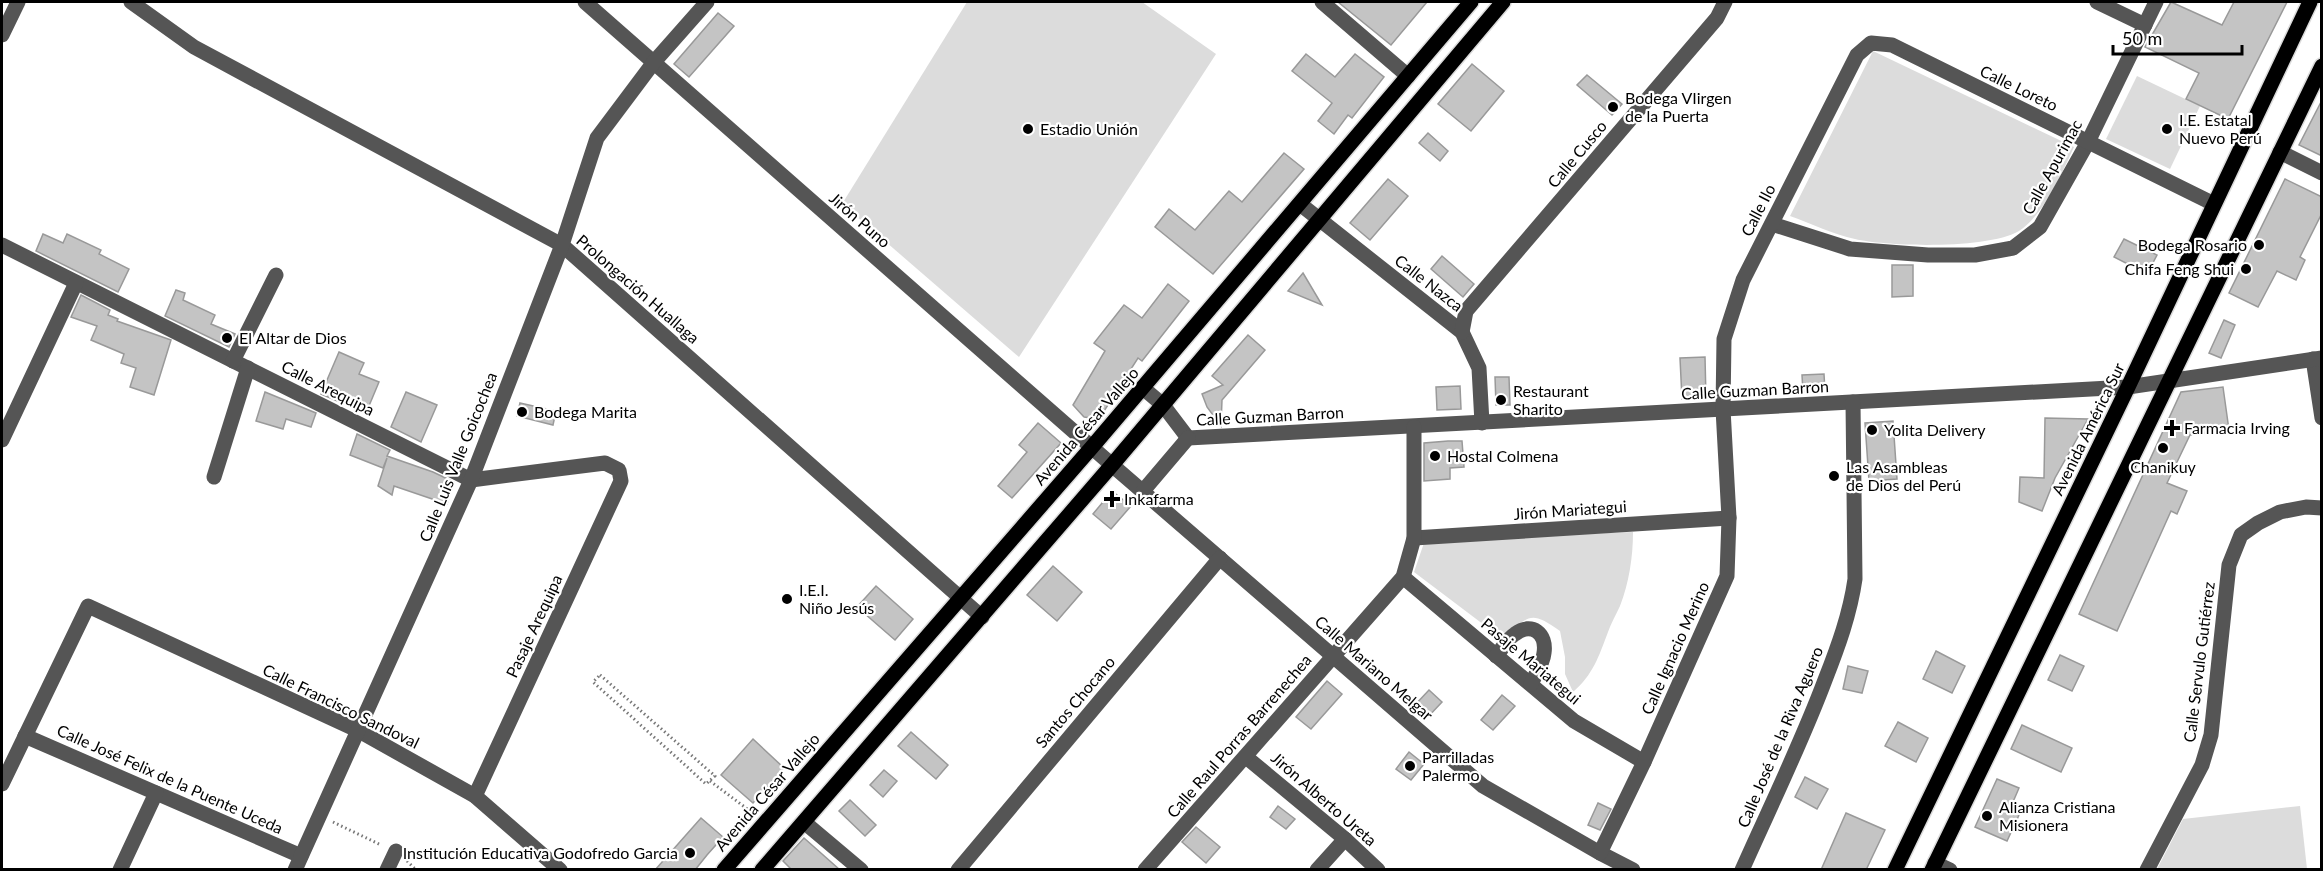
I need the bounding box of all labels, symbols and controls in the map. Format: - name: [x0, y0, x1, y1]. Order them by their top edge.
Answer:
- scale bar: [2113, 18, 2242, 56]
- text: 50 m: [2122, 27, 2162, 49]
- street label: Calle Loreto: [1977, 61, 2061, 115]
- place label: Bodega VIirgen de la Puerta: [1625, 88, 1732, 125]
- marker: Bodega VIirgen de la Puerta: [1606, 100, 1620, 114]
- place label: I.E. Estatal Nuevo Perú: [2179, 110, 2262, 147]
- street label: Calle Cusco: [1543, 116, 1610, 191]
- street label: Calle Apurimac: [2018, 116, 2086, 217]
- place label: Estadio Unión: [1040, 119, 1138, 138]
- marker: Estadio Unión: [1021, 122, 1035, 136]
- marker: I.E. Estatal Nuevo Perú: [2160, 122, 2174, 136]
- street label: Calle Ilo: [1736, 181, 1779, 239]
- street label: Jirón Puno: [826, 188, 895, 251]
- street label: Prolongación Huallaga: [573, 230, 704, 347]
- place label: Bodega Rosario: [2138, 235, 2247, 254]
- marker: Bodega Rosario: [2252, 238, 2266, 252]
- street label: Calle Nazca: [1391, 250, 1467, 315]
- place label: Chifa Feng Shui: [2125, 259, 2234, 278]
- marker: Chifa Feng Shui: [2239, 262, 2253, 276]
- place label: El Altar de Dios: [239, 328, 347, 347]
- marker: El Altar de Dios: [220, 331, 234, 345]
- street label: Calle Arequipa: [279, 356, 378, 419]
- street label: Avenida América Sur: [2047, 359, 2128, 498]
- street label: Avenida César Vallejo: [1029, 363, 1142, 488]
- street label: Calle Luis Valle Goicochea: [415, 369, 500, 544]
- street label: Calle Guzman Barron: [1681, 376, 1829, 403]
- place label: Restaurant Sharito: [1513, 381, 1589, 418]
- marker: Restaurant Sharito: [1494, 393, 1508, 407]
- place label: Bodega Marita: [534, 402, 637, 421]
- street label: Calle Guzman Barron: [1196, 402, 1344, 429]
- marker: Bodega Marita: [515, 405, 529, 419]
- place label: Farmacia Irving: [2184, 418, 2290, 437]
- place label: Yolita Delivery: [1884, 420, 1986, 439]
- marker: Farmacia Irving: [2165, 421, 2179, 435]
- marker: Yolita Delivery: [1865, 423, 1879, 437]
- marker: Chanikuy: [2156, 441, 2170, 455]
- place label: Hostal Colmena: [1447, 446, 1558, 465]
- marker: Hostal Colmena: [1428, 449, 1442, 463]
- place label: Las Asambleas de Dios del Perú: [1846, 457, 1961, 494]
- place label: Chanikuy: [2130, 457, 2197, 476]
- marker: Las Asambleas de Dios del Perú: [1827, 469, 1841, 483]
- place label: Inkafarma: [1124, 489, 1194, 508]
- marker: Inkafarma: [1105, 492, 1119, 506]
- street label: Jirón Mariategui: [1513, 496, 1627, 523]
- street label: Pasaje Arequipa: [501, 571, 566, 680]
- street label: Calle Ignacio Merino: [1637, 578, 1712, 717]
- place label: I.E.I. Niño Jesús: [799, 580, 874, 617]
- street label: Calle Servulo Gutiérrez: [2179, 581, 2218, 743]
- marker: I.E.I. Niño Jesús: [780, 592, 794, 606]
- street label: Calle Mariano Melgar: [1312, 611, 1437, 724]
- street label: Pasaje Mariategui: [1478, 614, 1585, 708]
- street label: Calle José de la Riva Aguero: [1733, 643, 1826, 830]
- street label: Calle Raul Porras Barrenechea: [1162, 650, 1315, 821]
- street label: Santos Chocano: [1031, 652, 1118, 751]
- street label: Calle Francisco Sandoval: [260, 659, 423, 752]
- street label: Calle José Felix de la Puente Uceda: [54, 720, 286, 837]
- street label: Avenida César Vallejo: [710, 729, 823, 854]
- place label: Parrilladas Palermo: [1422, 747, 1494, 784]
- street label: Jirón Alberto Ureta: [1268, 748, 1381, 850]
- marker: Parrilladas Palermo: [1403, 759, 1417, 773]
- place label: Alianza Cristiana Misionera: [1999, 797, 2116, 834]
- marker: Alianza Cristiana Misionera: [1980, 809, 1994, 823]
- place label: Institución Educativa Godofredo Garcia: [403, 843, 678, 862]
- marker: Institución Educativa Godofredo Garcia: [683, 846, 697, 860]

